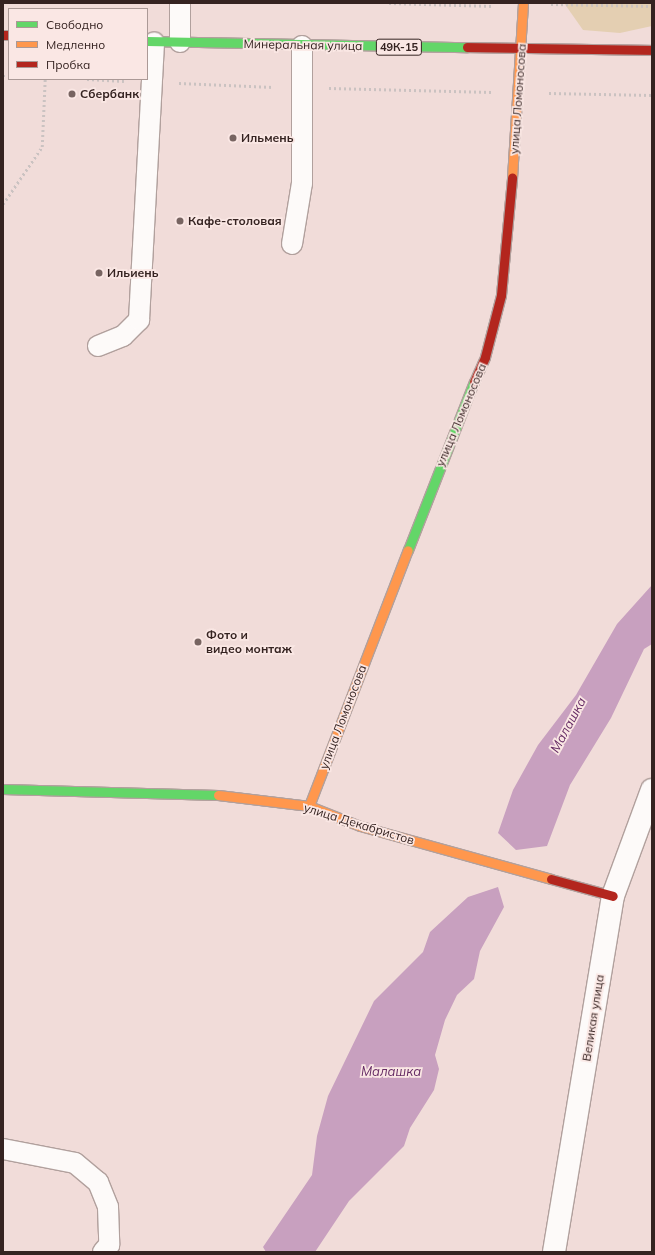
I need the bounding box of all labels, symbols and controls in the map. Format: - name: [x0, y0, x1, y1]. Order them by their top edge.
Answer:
- legend: [8, 8, 148, 80]
- text: Свободно: [46, 17, 103, 32]
- text: Медленно: [46, 37, 105, 52]
- street label: Минеральная улица: [244, 37, 362, 53]
- road number: 49К-15: [375, 38, 423, 56]
- street label: улица Ломоносова: [507, 43, 529, 155]
- text: Пробка: [46, 57, 90, 72]
- place label: Сбербанк: [80, 87, 139, 101]
- marker: Сбербанк: [67, 89, 77, 99]
- place label: Ильмень: [241, 131, 293, 145]
- marker: Ильмень: [228, 133, 238, 143]
- place label: Кафе-столовая: [188, 214, 282, 228]
- marker: Кафе-столовая: [175, 216, 185, 226]
- place label: Ильиень: [107, 266, 158, 280]
- marker: Ильиень: [94, 268, 104, 278]
- street label: улица Ломоносова: [433, 361, 489, 469]
- place label: Фото и видео монтаж: [206, 628, 292, 656]
- marker: Фото и видео монтаж: [193, 637, 203, 647]
- street label: улица Ломоносова: [316, 663, 370, 771]
- water label: Малашка: [547, 695, 589, 755]
- street label: улица Декабристов: [302, 800, 416, 848]
- street label: Великая улица: [579, 974, 607, 1062]
- water label: Малашка: [361, 1063, 421, 1079]

